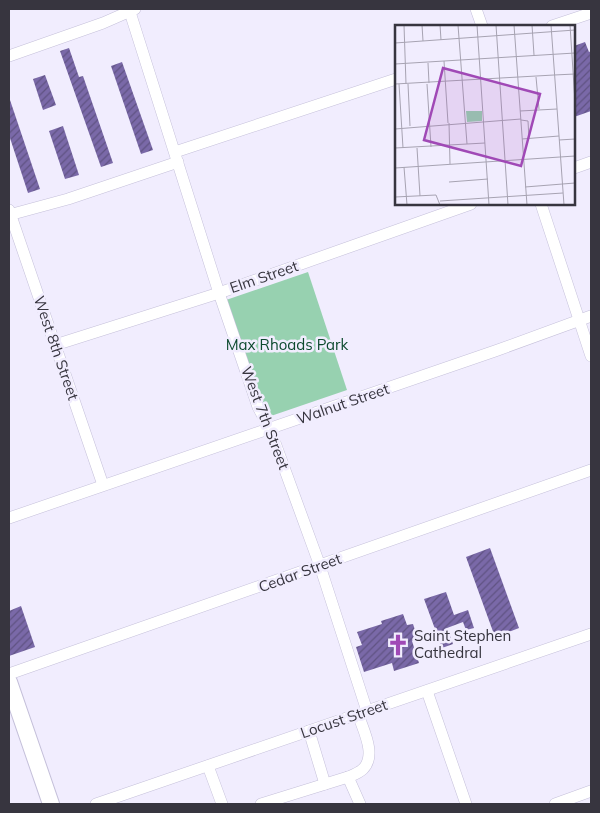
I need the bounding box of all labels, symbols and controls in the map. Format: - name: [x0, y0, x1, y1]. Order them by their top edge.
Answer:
- inset map: [395, 25, 575, 205]
- street label: Elm Street: [227, 256, 300, 297]
- street label: West 8th Street: [30, 293, 83, 402]
- park label: Max Rhoads Park: [226, 335, 349, 354]
- street label: West 7th Street: [237, 364, 294, 472]
- street label: Walnut Street: [294, 379, 392, 428]
- street label: Cedar Street: [256, 549, 344, 596]
- place label: Saint Stephen Cathedral: [414, 626, 511, 662]
- church icon: Saint Stephen Cathedral: [385, 632, 411, 658]
- street label: Locust Street: [298, 695, 390, 742]

